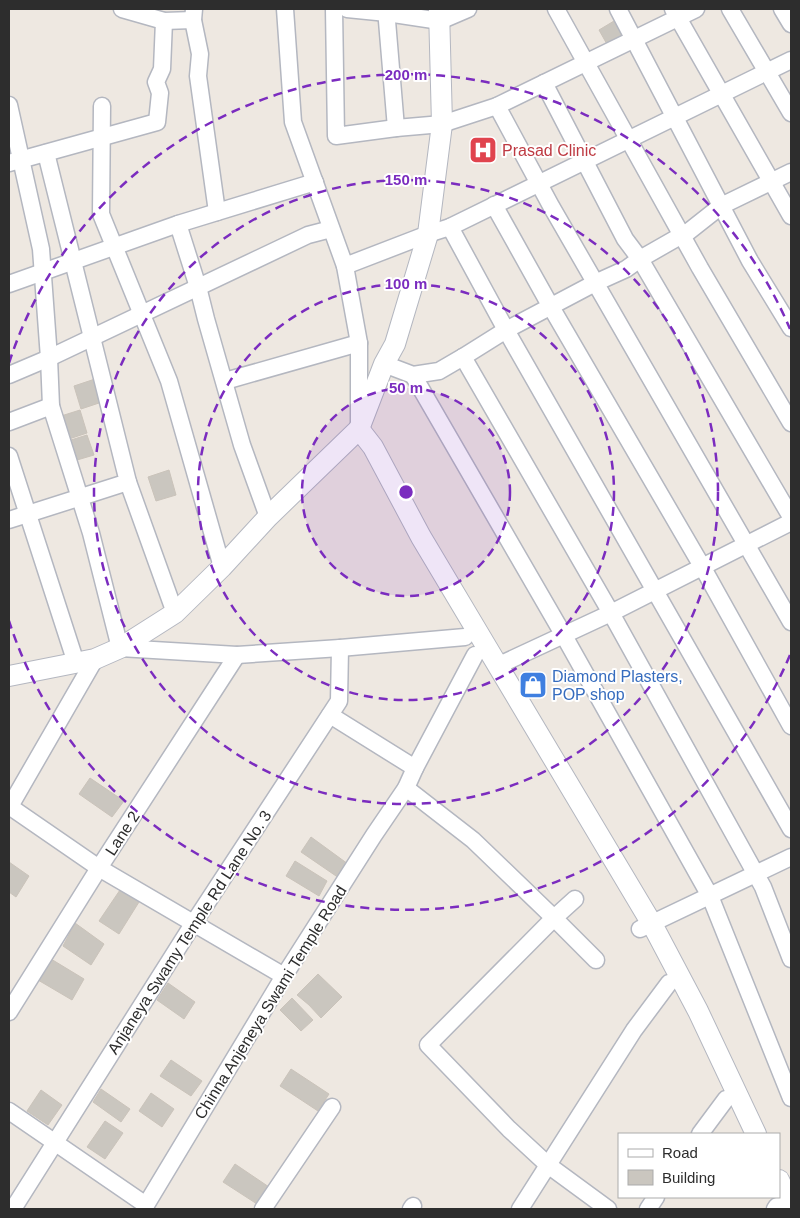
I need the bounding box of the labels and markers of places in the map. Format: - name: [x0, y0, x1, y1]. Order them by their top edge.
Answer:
- hospital icon: Prasad Clinic: [468, 135, 498, 165]
- place label: Prasad Clinic: [502, 142, 596, 159]
- centre of rings: [397, 483, 415, 501]
- place label: Diamond Plasters, POP shop: [552, 668, 683, 703]
- shop icon: Diamond Plasters, POP shop: [518, 670, 548, 700]

